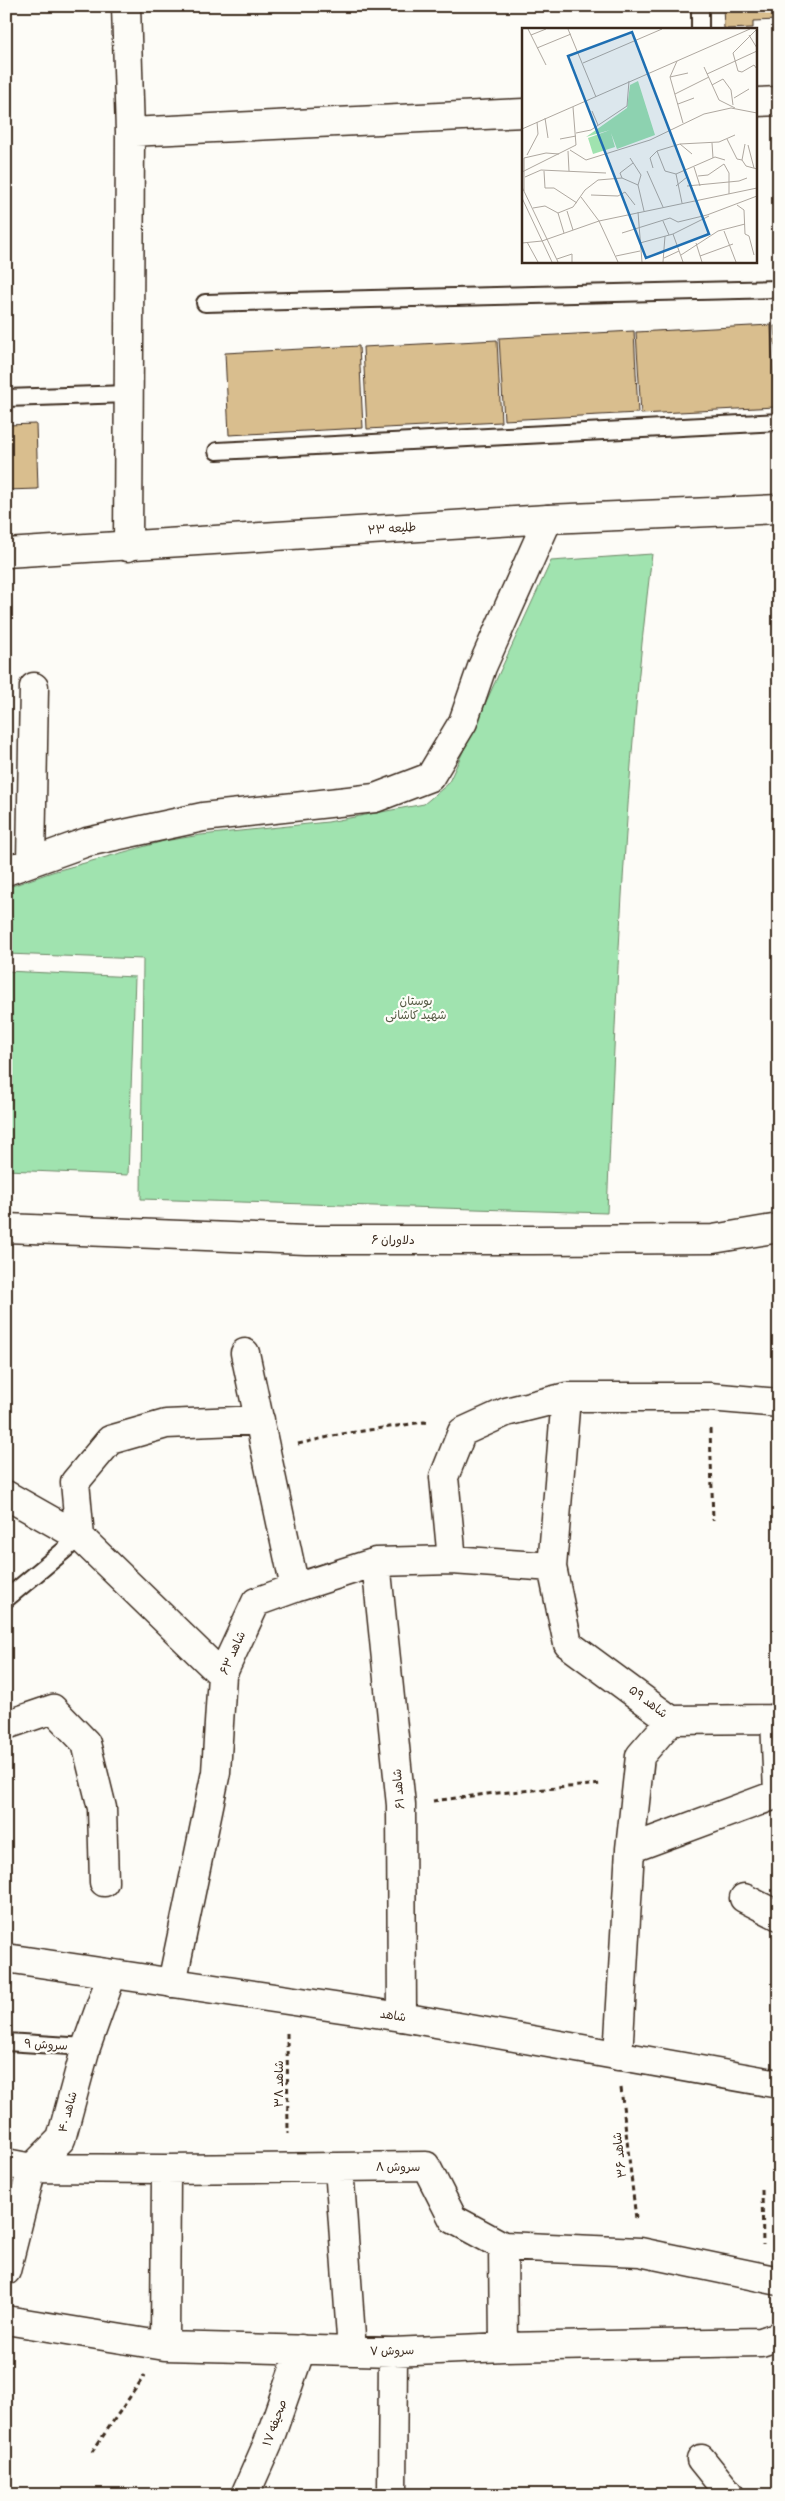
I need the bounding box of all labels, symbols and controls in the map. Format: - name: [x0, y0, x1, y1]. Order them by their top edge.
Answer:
- inset map: [522, 28, 758, 262]
- street label: طلیعه ۲۳: [367, 520, 417, 538]
- park label: بوستان شهید کاشانی: [385, 994, 447, 1023]
- street label: دلاوران ۶: [371, 1233, 415, 1248]
- street label: شاهد ۶۳: [217, 1629, 249, 1677]
- street label: شاهد ۵۹: [626, 1683, 670, 1721]
- street label: شاهد ۶۱: [390, 1768, 408, 1810]
- street label: شاهد: [379, 2007, 407, 2025]
- street label: سروش ۹: [24, 2036, 68, 2054]
- street label: شاهد ۳۸: [272, 2060, 287, 2108]
- street label: شاهد ۴۰: [55, 2090, 81, 2134]
- street label: شاهد ۳۶: [610, 2131, 630, 2179]
- street label: سروش ۸: [376, 2160, 420, 2175]
- street label: سروش ۷: [370, 2343, 414, 2359]
- street label: صحیفه ۱۷: [260, 2398, 290, 2448]

